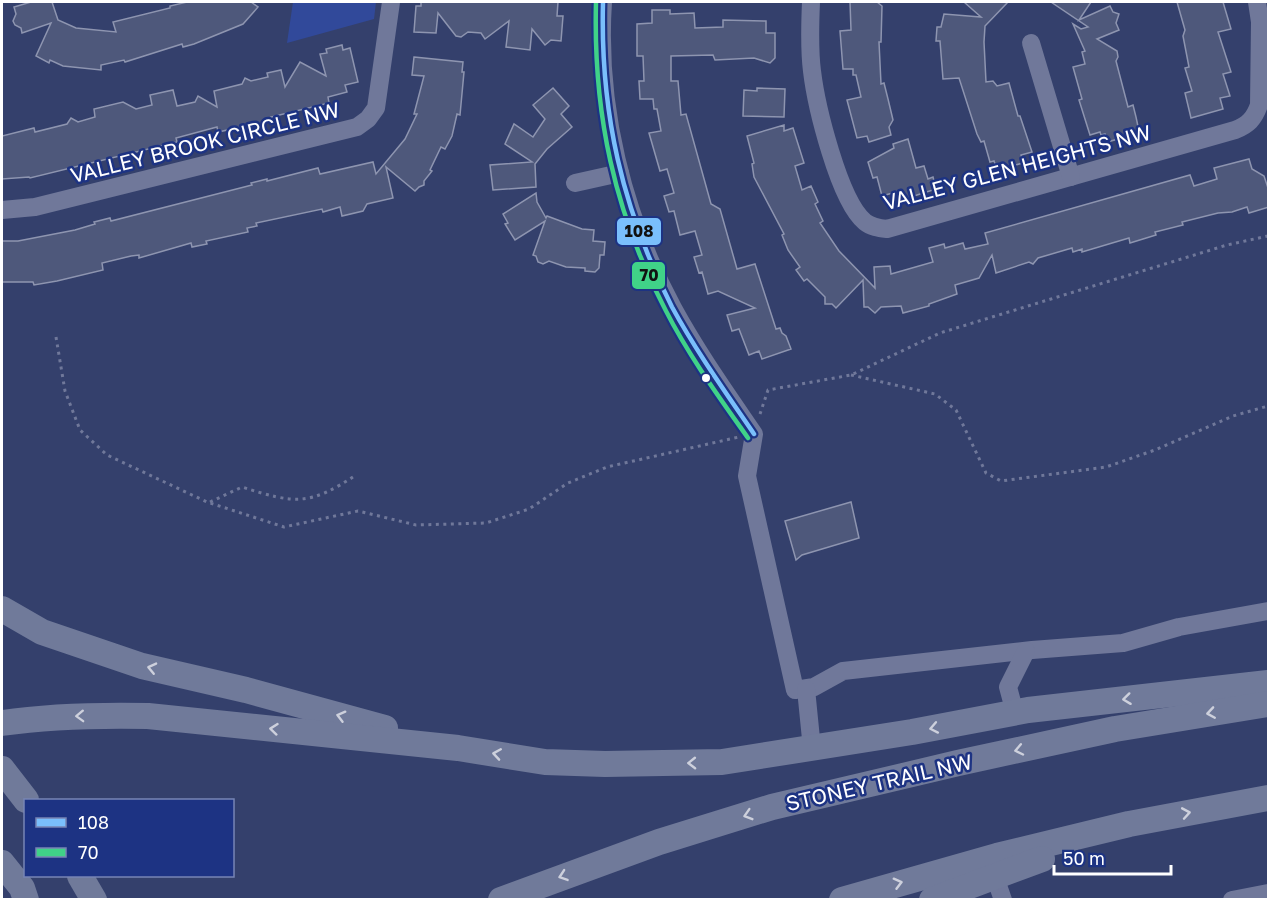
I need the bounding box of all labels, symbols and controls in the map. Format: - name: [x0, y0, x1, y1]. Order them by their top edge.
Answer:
- street label: VALLEY BROOK CIRCLE NW: [68, 96, 342, 188]
- street label: VALLEY GLEN HEIGHTS NW: [880, 119, 1154, 215]
- line badge: 108: [616, 217, 662, 246]
- text: 108: [625, 221, 653, 241]
- line badge: 70: [631, 261, 666, 290]
- text: 70: [639, 265, 659, 285]
- unlabelled marker: [700, 372, 712, 384]
- one-way arrow: [147, 662, 157, 675]
- one-way arrow: [1122, 692, 1131, 705]
- one-way arrow: [1206, 707, 1215, 719]
- one-way arrow: [76, 709, 85, 722]
- one-way arrow: [336, 711, 347, 723]
- one-way arrow: [930, 721, 940, 734]
- one-way arrow: [270, 723, 279, 736]
- one-way arrow: [1015, 743, 1025, 756]
- street label: STONEY TRAIL NW: [783, 748, 975, 816]
- one-way arrow: [493, 749, 502, 761]
- one-way arrow: [687, 757, 696, 769]
- legend: [24, 799, 234, 877]
- one-way arrow: [1181, 807, 1191, 820]
- one-way arrow: [743, 808, 754, 820]
- text: 108: [78, 811, 109, 833]
- scale bar: [1054, 838, 1171, 876]
- text: 70: [78, 841, 99, 863]
- text: 50 m: [1063, 847, 1105, 869]
- one-way arrow: [558, 869, 569, 882]
- one-way arrow: [892, 878, 903, 890]

